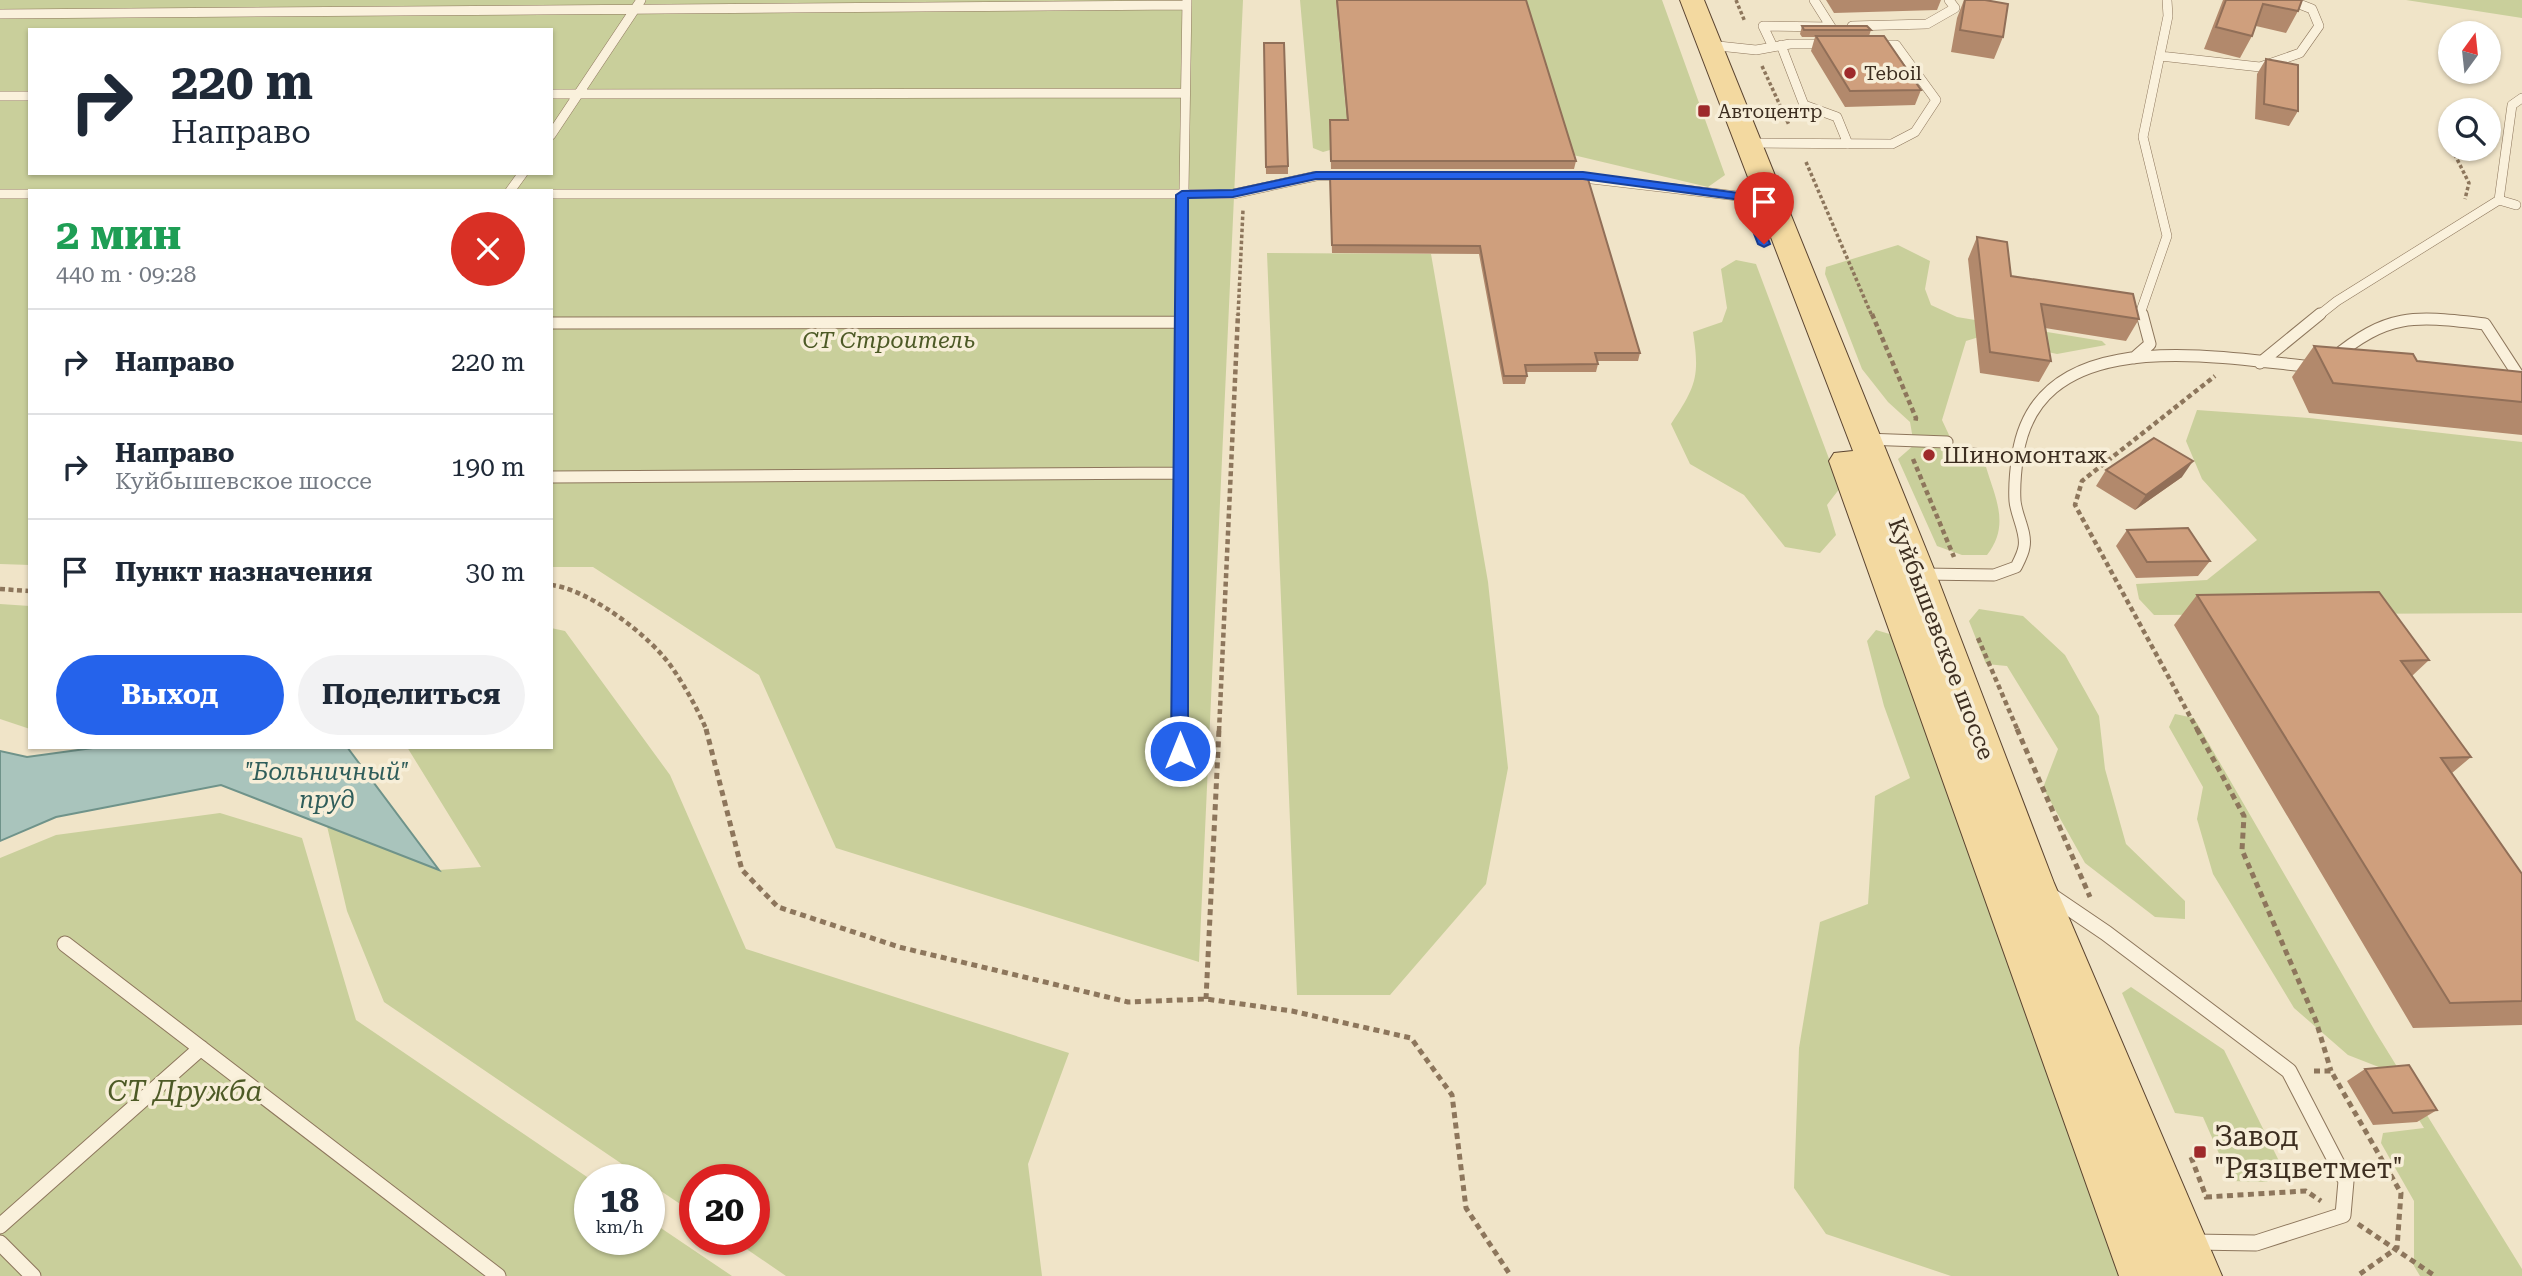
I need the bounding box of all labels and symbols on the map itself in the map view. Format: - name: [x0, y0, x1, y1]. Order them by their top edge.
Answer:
- north arrow: [2438, 21, 2501, 84]
- place label: Teboil: [1864, 62, 1922, 85]
- marker: Teboil: [1842, 65, 1858, 81]
- place label: Автоцентр: [1718, 100, 1823, 123]
- marker: Автоцентр: [1696, 103, 1712, 119]
- pin: [1734, 172, 1794, 244]
- park label: СТ Строитель: [803, 327, 975, 354]
- place label: Шиномонтаж: [1943, 442, 2108, 469]
- marker: Шиномонтаж: [1921, 447, 1937, 463]
- street label: Куйбышевское шоссе: [1882, 514, 2000, 764]
- position arrow: [1143, 714, 1217, 788]
- water label: "Больничный" пруд: [245, 758, 409, 814]
- park label: СТ Дружба: [108, 1075, 262, 1108]
- place label: Завод "Рязцветмет": [2214, 1120, 2403, 1185]
- marker: Завод "Рязцветмет": [2192, 1144, 2208, 1160]
- speed limit sign: 20: [679, 1164, 770, 1255]

